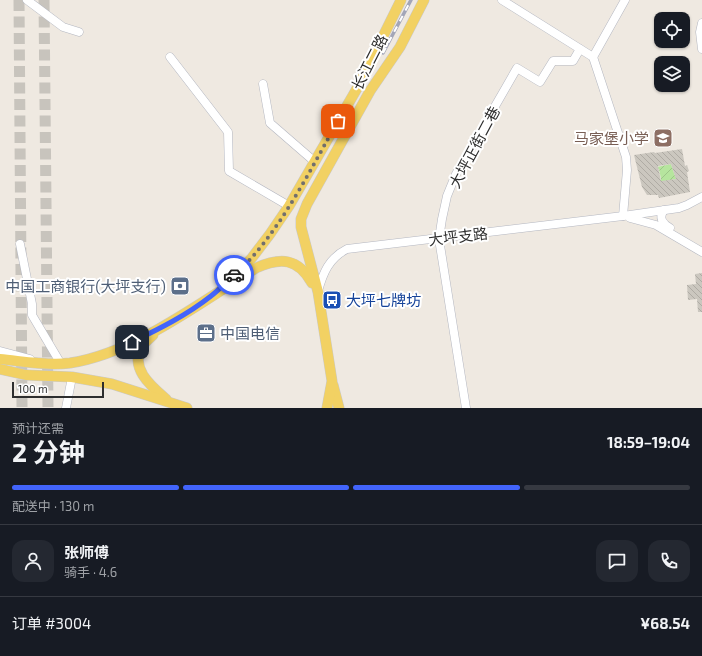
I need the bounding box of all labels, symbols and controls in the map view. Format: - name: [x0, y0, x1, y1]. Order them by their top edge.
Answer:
- map controls: [654, 12, 690, 92]
- button: locate: [654, 12, 690, 48]
- street label: 长江二路: [347, 31, 391, 93]
- button: layers: [654, 56, 690, 92]
- street label: 大坪正街二巷: [445, 103, 503, 191]
- pin: [321, 104, 355, 138]
- icon: bag: [327, 110, 349, 132]
- school or university icon: 马家堡小学: [652, 127, 674, 149]
- place label: 马家堡小学: [574, 129, 649, 147]
- street label: 大坪支路: [427, 223, 489, 249]
- courier: [214, 255, 254, 295]
- icon: car: [223, 264, 245, 286]
- bank icon: 中国工商银行(大坪支行): [169, 275, 191, 297]
- place label: 中国工商银行(大坪支行): [5, 277, 166, 295]
- bus stop icon: 大坪七牌坊: [321, 289, 343, 311]
- place label: 大坪七牌坊: [346, 291, 421, 309]
- office icon: 中国电信: [195, 322, 217, 344]
- place label: 中国电信: [220, 324, 280, 342]
- pin: [115, 325, 149, 359]
- icon: home: [121, 331, 143, 353]
- scale bar: [12, 380, 104, 399]
- text: 100 m: [18, 382, 48, 395]
- text: 预计还需: [12, 420, 64, 436]
- text: 18:59–19:04: [607, 433, 690, 451]
- text: 2 分钟: [12, 436, 85, 467]
- text: 配送中 · 130 m: [12, 498, 94, 514]
- button: person: [12, 540, 54, 582]
- button: chat: [596, 540, 638, 582]
- button: phone: [648, 540, 690, 582]
- text: 张师傅: [64, 543, 109, 561]
- text: 骑手 · 4.6: [64, 564, 117, 580]
- text: 订单 #3004: [12, 614, 91, 632]
- text: ¥68.54: [640, 614, 690, 632]

